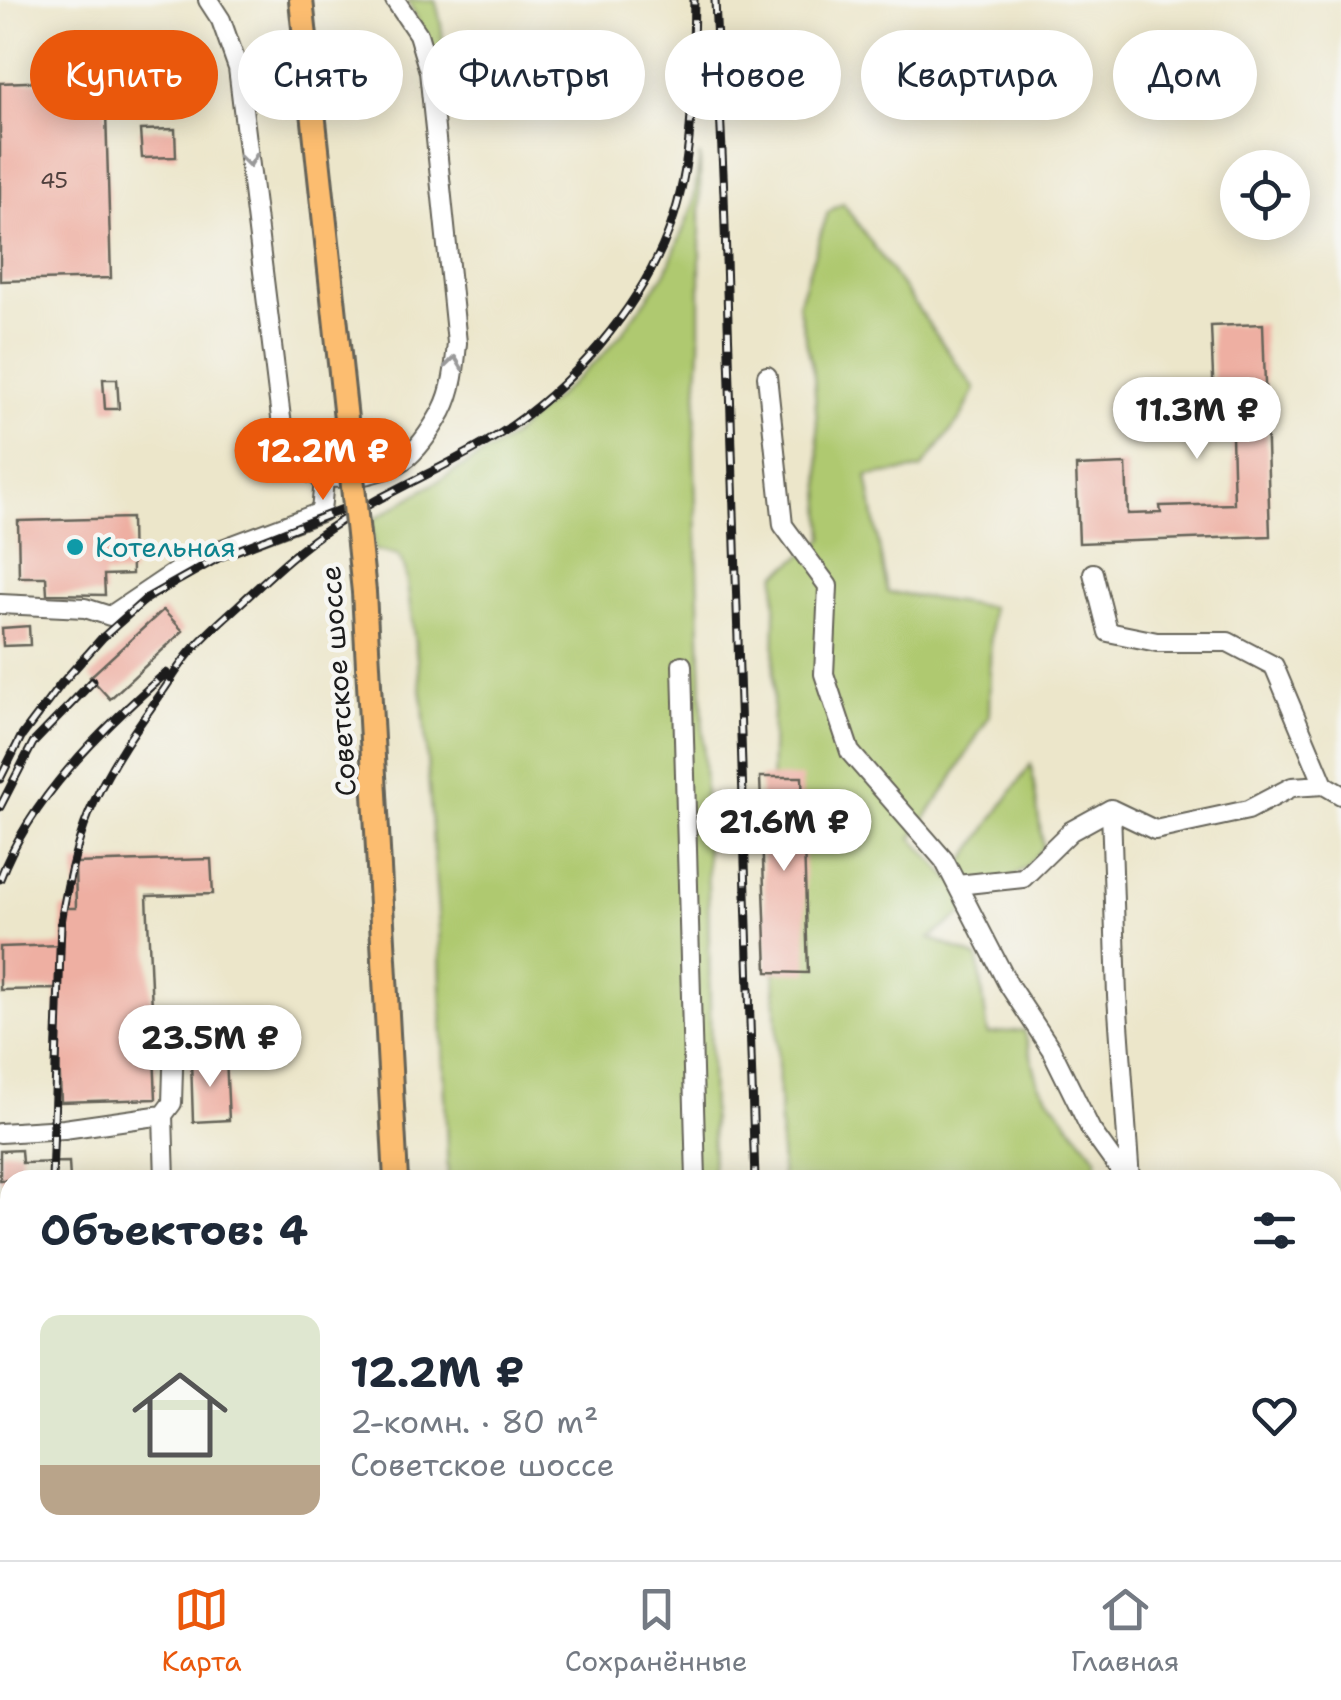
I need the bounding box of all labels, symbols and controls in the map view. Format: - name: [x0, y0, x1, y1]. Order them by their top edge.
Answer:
- chip: Купить: [30, 30, 218, 120]
- chip: Снять: [238, 30, 403, 120]
- chip: Фильтры: [423, 30, 645, 120]
- chip: Новое: [665, 30, 841, 120]
- chip: Квартира: [861, 30, 1093, 120]
- chip: Дом: [1113, 30, 1257, 120]
- map controls: [1220, 150, 1310, 240]
- button: locate: [1220, 150, 1310, 240]
- one-way arrow: [238, 152, 259, 168]
- house number: 45: [40, 166, 68, 195]
- one-way arrow: [443, 355, 464, 371]
- pin: 11.3M ₽: [1105, 377, 1289, 462]
- text: 11.3M ₽: [1135, 388, 1259, 431]
- pin: 12.2M ₽: [231, 418, 415, 503]
- text: 12.2M ₽: [256, 429, 390, 472]
- place label: Котельная: [95, 528, 236, 566]
- marker: Котельная: [64, 536, 86, 558]
- street label: Советское шоссе: [311, 564, 365, 798]
- pin: 21.6M ₽: [692, 789, 876, 874]
- text: 21.6M ₽: [718, 800, 850, 843]
- pin: 23.5M ₽: [118, 1005, 302, 1090]
- text: 23.5M ₽: [141, 1016, 279, 1059]
- text: Объектов: 4: [40, 1202, 308, 1258]
- icon: filters: [1247, 1203, 1302, 1258]
- text: 12.2M ₽: [350, 1344, 525, 1400]
- icon: home: [120, 1355, 240, 1475]
- icon: heart: [1247, 1388, 1302, 1443]
- text: 2-комн. · 80 m²: [350, 1400, 599, 1443]
- text: Советское шоссе: [350, 1443, 615, 1486]
- tab: Карта: [162, 1582, 242, 1680]
- tab: Сохранённые: [565, 1582, 748, 1680]
- tab: Главная: [1071, 1582, 1179, 1680]

